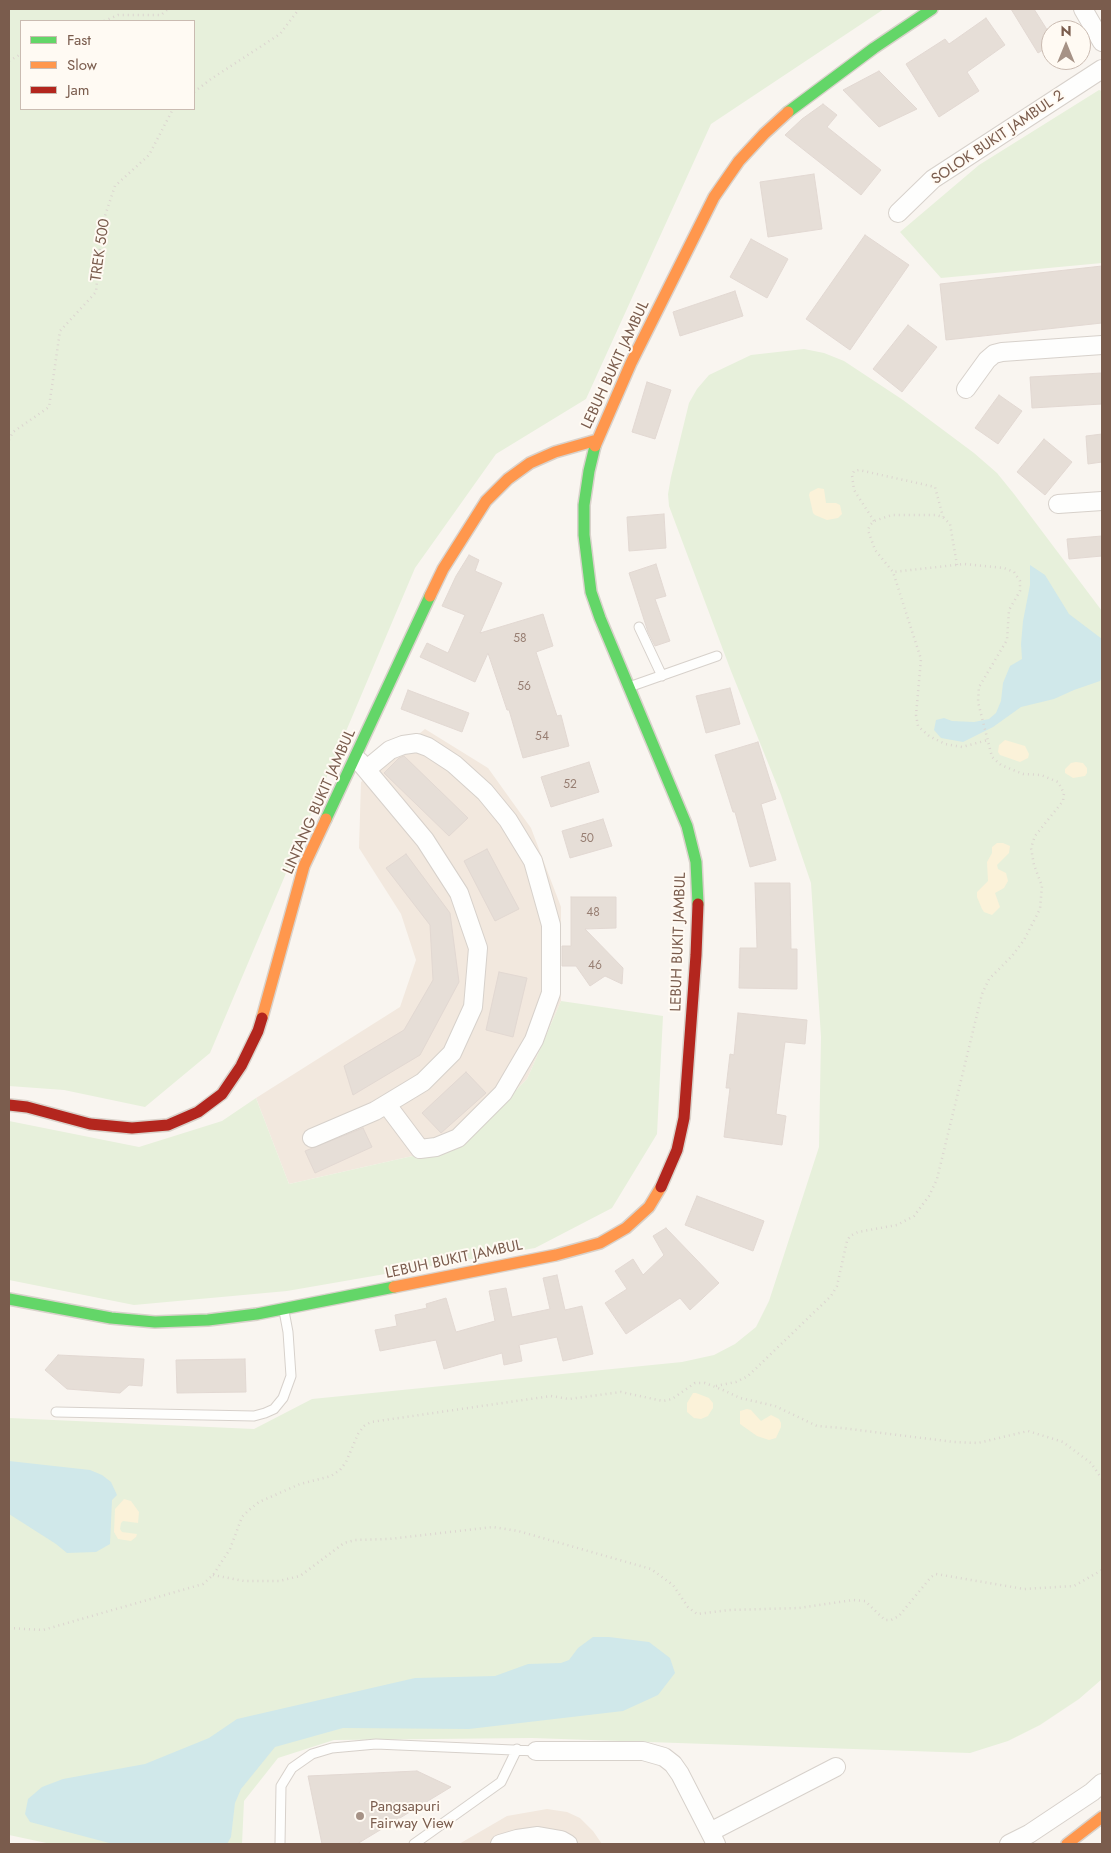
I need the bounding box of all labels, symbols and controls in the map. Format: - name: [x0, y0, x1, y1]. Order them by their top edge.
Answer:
- legend: [20, 20, 195, 110]
- north arrow: [1041, 20, 1091, 70]
- text: N: [1060, 21, 1072, 41]
- text: Fast: [67, 29, 91, 51]
- text: Slow: [67, 54, 97, 76]
- text: Jam: [67, 79, 90, 101]
- street label: SOLOK BUKIT JAMBUL 2: [928, 87, 1068, 189]
- street label: TREK 500: [88, 218, 114, 282]
- street label: LEBUH BUKIT JAMBUL: [578, 298, 654, 432]
- house number: 58: [513, 632, 527, 646]
- house number: 56: [517, 680, 531, 694]
- street label: LINTANG BUKIT JAMBUL: [280, 727, 360, 877]
- house number: 54: [535, 730, 549, 744]
- house number: 52: [563, 778, 577, 792]
- house number: 50: [580, 832, 594, 846]
- street label: LEBUH BUKIT JAMBUL: [668, 872, 690, 1012]
- house number: 48: [586, 906, 600, 920]
- house number: 46: [588, 959, 602, 973]
- street label: LEBUH BUKIT JAMBUL: [384, 1237, 524, 1283]
- place label: Pangsapuri Fairway View: [370, 1798, 454, 1833]
- marker: Pangsapuri Fairway View: [354, 1810, 366, 1822]

